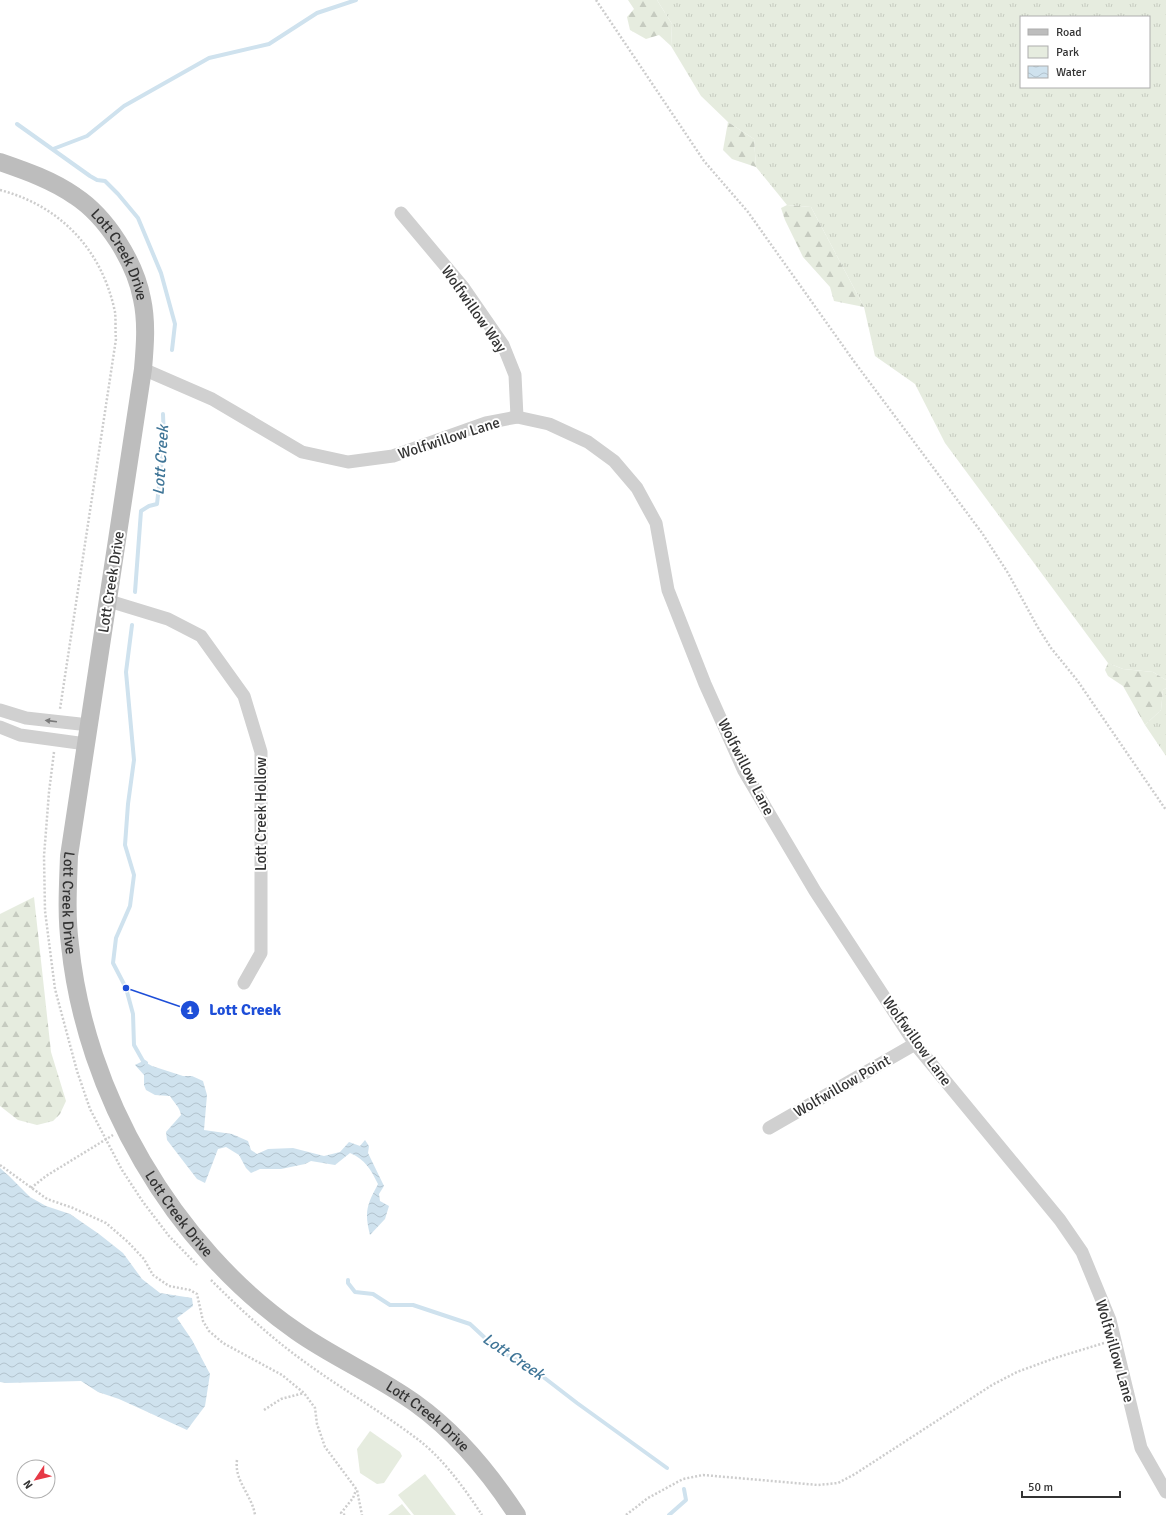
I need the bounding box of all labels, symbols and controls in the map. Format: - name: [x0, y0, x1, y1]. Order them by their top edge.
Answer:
- legend: [1020, 16, 1150, 88]
- text: Road: [1056, 25, 1082, 40]
- text: Park: [1056, 45, 1079, 60]
- text: Water: [1056, 65, 1087, 80]
- street label: Lott Creek Drive: [87, 205, 151, 302]
- street label: Wolfwillow Way: [437, 262, 511, 356]
- street label: Wolfwillow Lane: [396, 413, 502, 463]
- water label: Lott Creek: [149, 422, 174, 496]
- street label: Lott Creek Drive: [94, 530, 128, 634]
- street label: Wolfwillow Lane: [714, 716, 778, 818]
- one-way arrow: [45, 718, 57, 724]
- street label: Lott Creek Hollow: [252, 757, 270, 871]
- street label: Lott Creek Drive: [59, 850, 80, 955]
- street label: Wolfwillow Lane: [879, 993, 955, 1089]
- callout: Lott Creek: [180, 996, 289, 1024]
- text: Lott Creek: [209, 1000, 282, 1020]
- text: 1: [187, 1003, 194, 1018]
- street label: Wolfwillow Point: [790, 1051, 894, 1121]
- street label: Lott Creek Drive: [141, 1167, 217, 1261]
- street label: Wolfwillow Lane: [1092, 1298, 1138, 1404]
- water label: Lott Creek: [479, 1329, 550, 1386]
- street label: Lott Creek Drive: [383, 1377, 473, 1455]
- north arrow: [16, 1459, 56, 1499]
- scale bar: [1022, 1473, 1120, 1499]
- text: N: [21, 1478, 36, 1491]
- text: 50 m: [1028, 1480, 1053, 1495]

